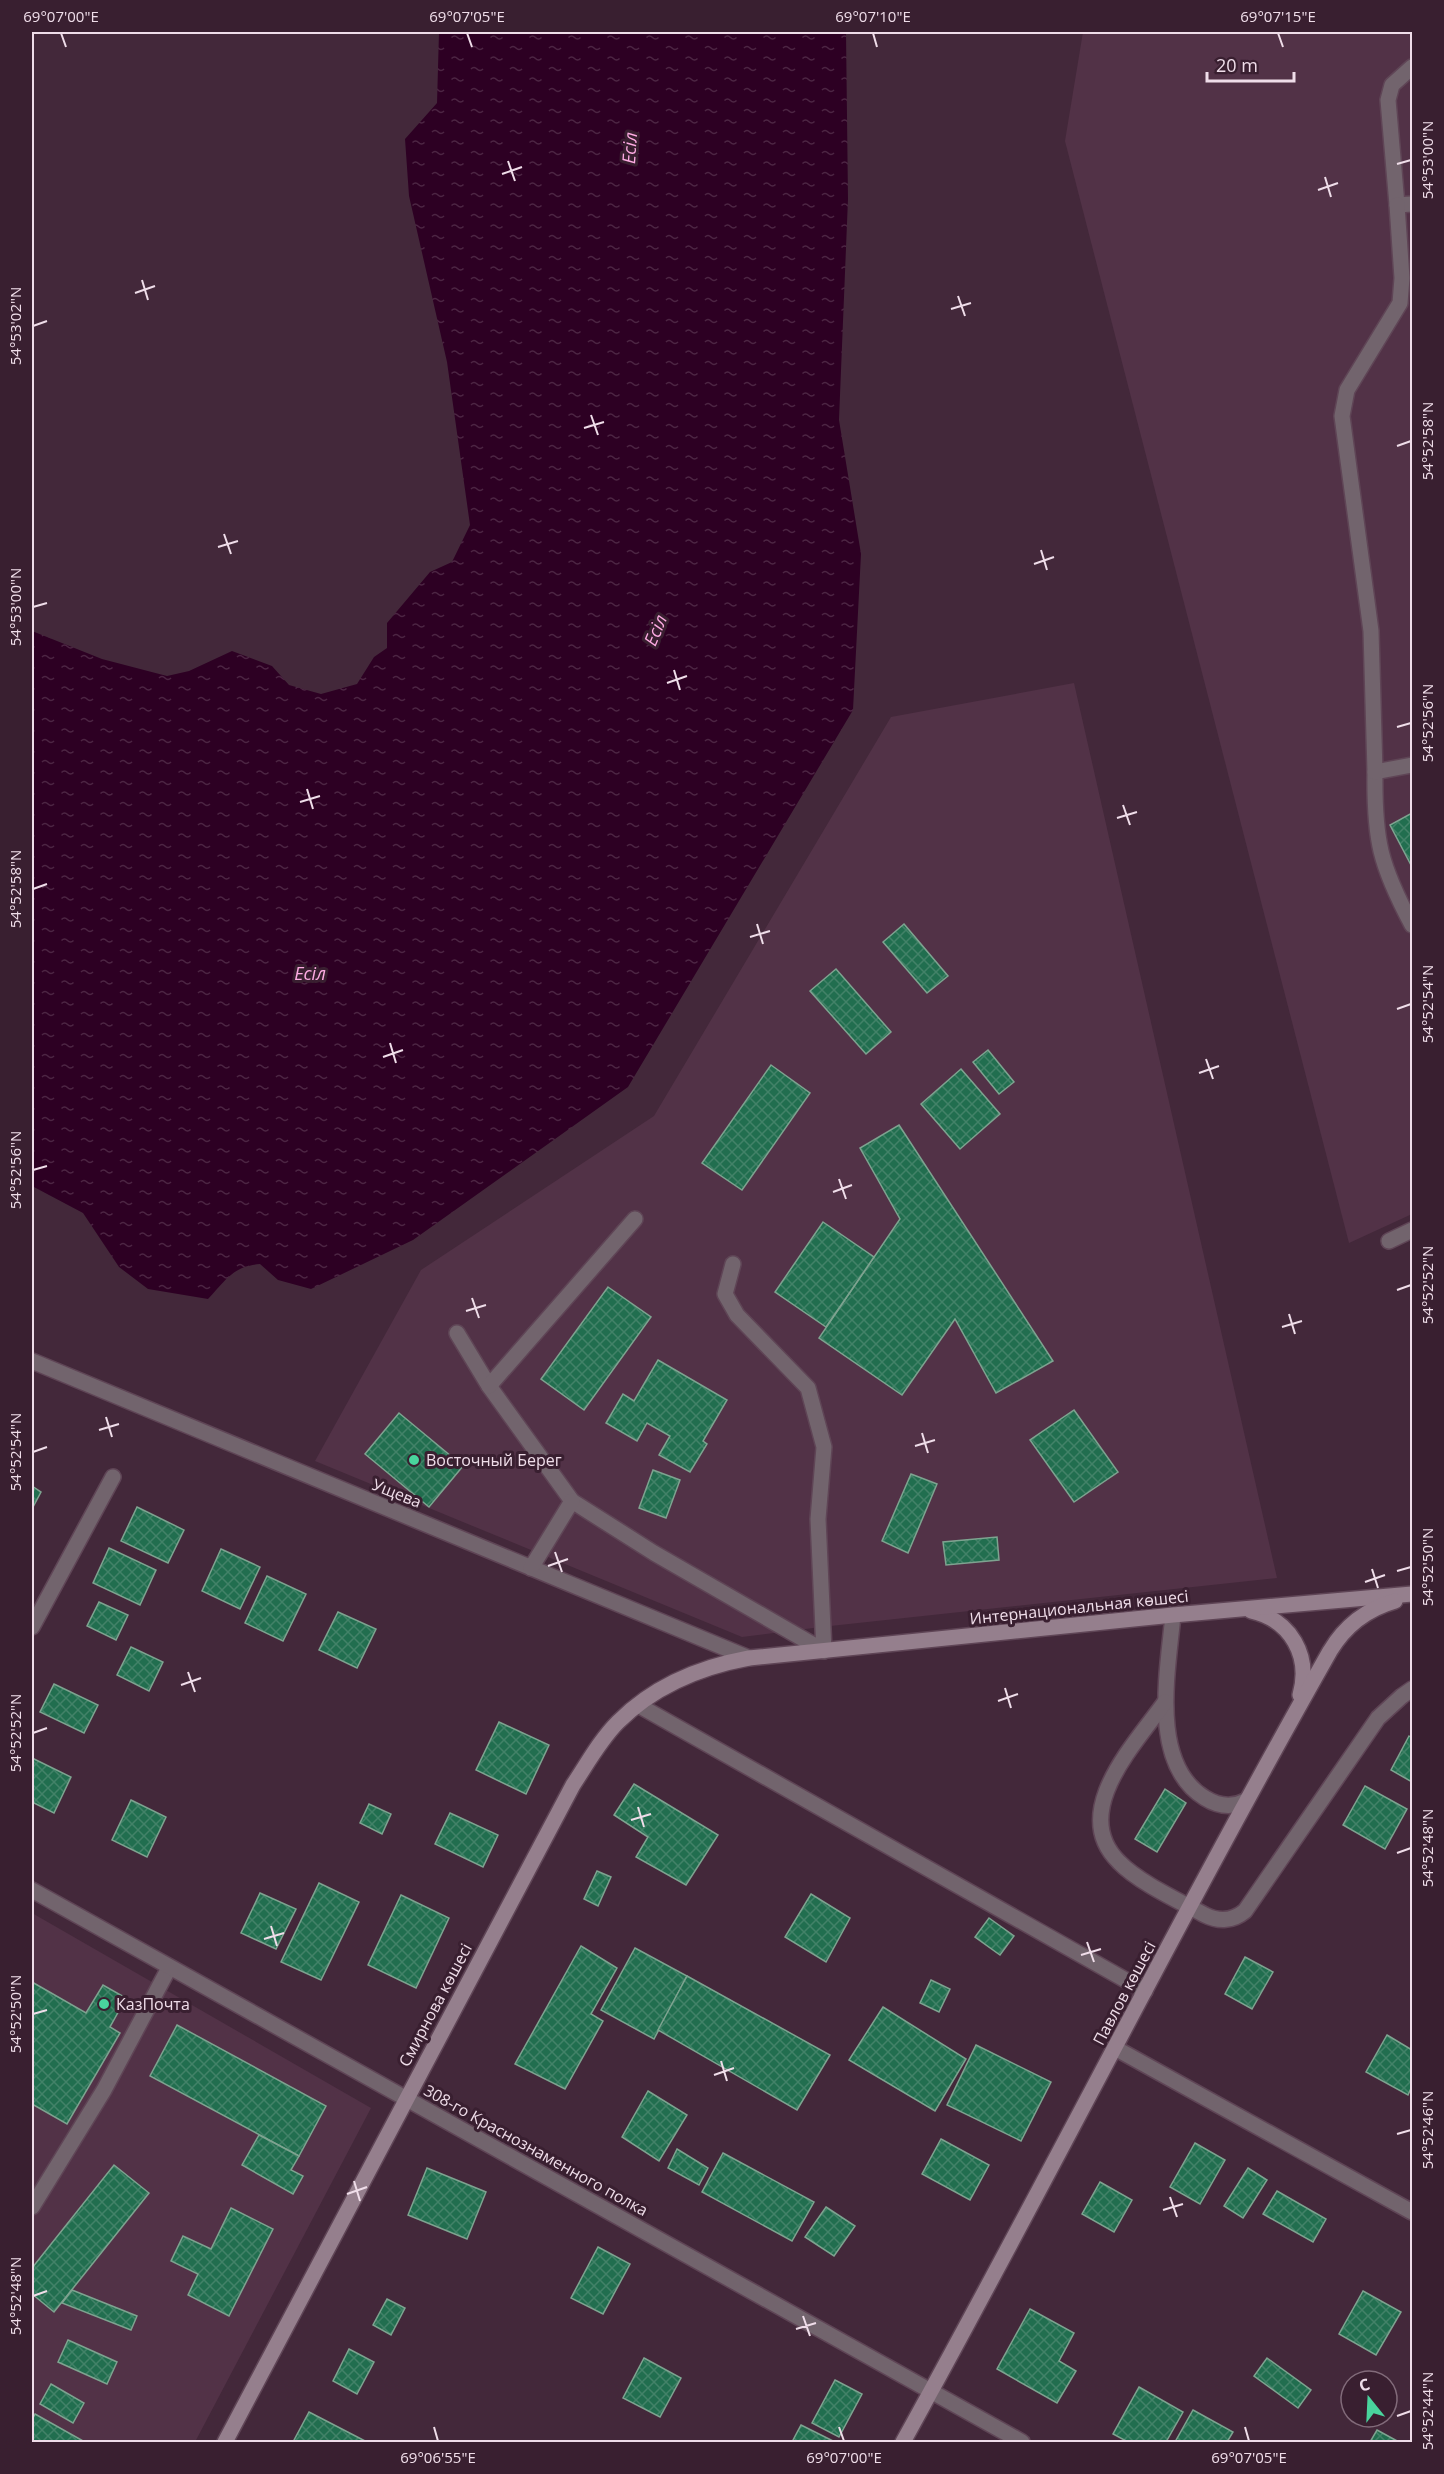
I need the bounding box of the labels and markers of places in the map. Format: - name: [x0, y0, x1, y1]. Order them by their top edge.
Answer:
- place label: Восточный Берег: [426, 1449, 562, 1471]
- marker: Восточный Берег: [407, 1453, 421, 1467]
- place label: КазПочта: [116, 1993, 190, 2015]
- marker: КазПочта: [97, 1997, 111, 2011]

